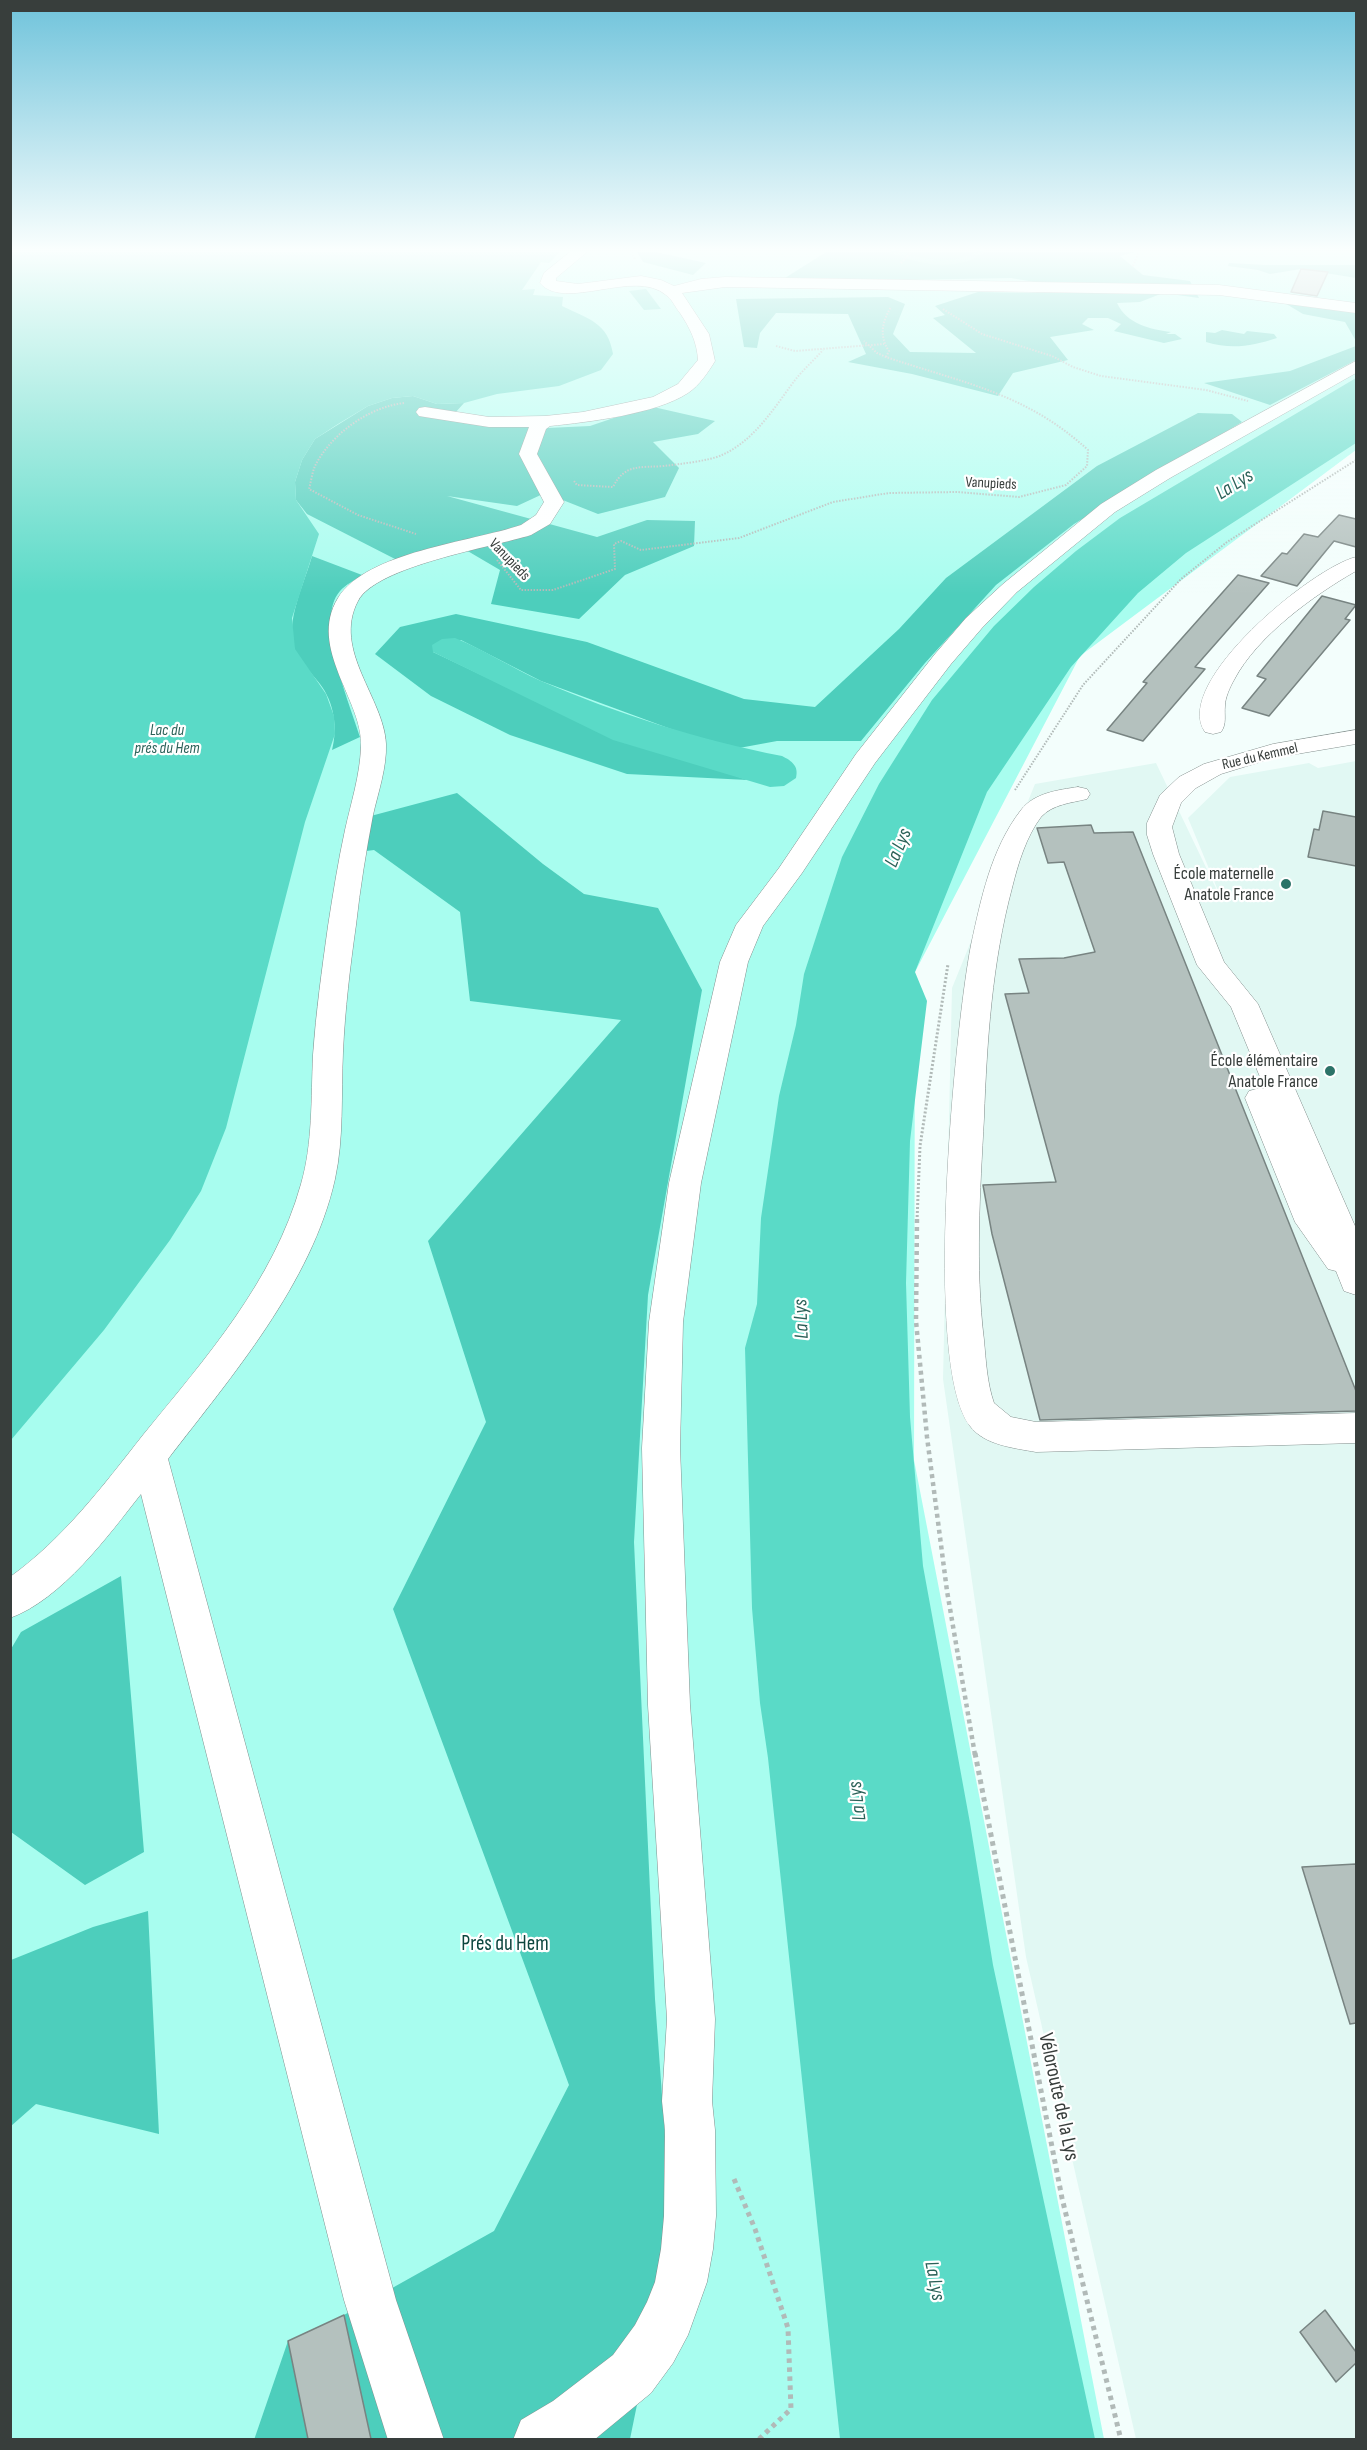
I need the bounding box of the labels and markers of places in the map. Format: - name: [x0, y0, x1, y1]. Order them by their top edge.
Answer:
- place label: École maternelle Anatole France: [1174, 863, 1274, 906]
- marker: École maternelle Anatole France: [1279, 877, 1293, 891]
- place label: École élémentaire Anatole France: [1210, 1050, 1318, 1092]
- marker: École élémentaire Anatole France: [1323, 1064, 1337, 1078]

